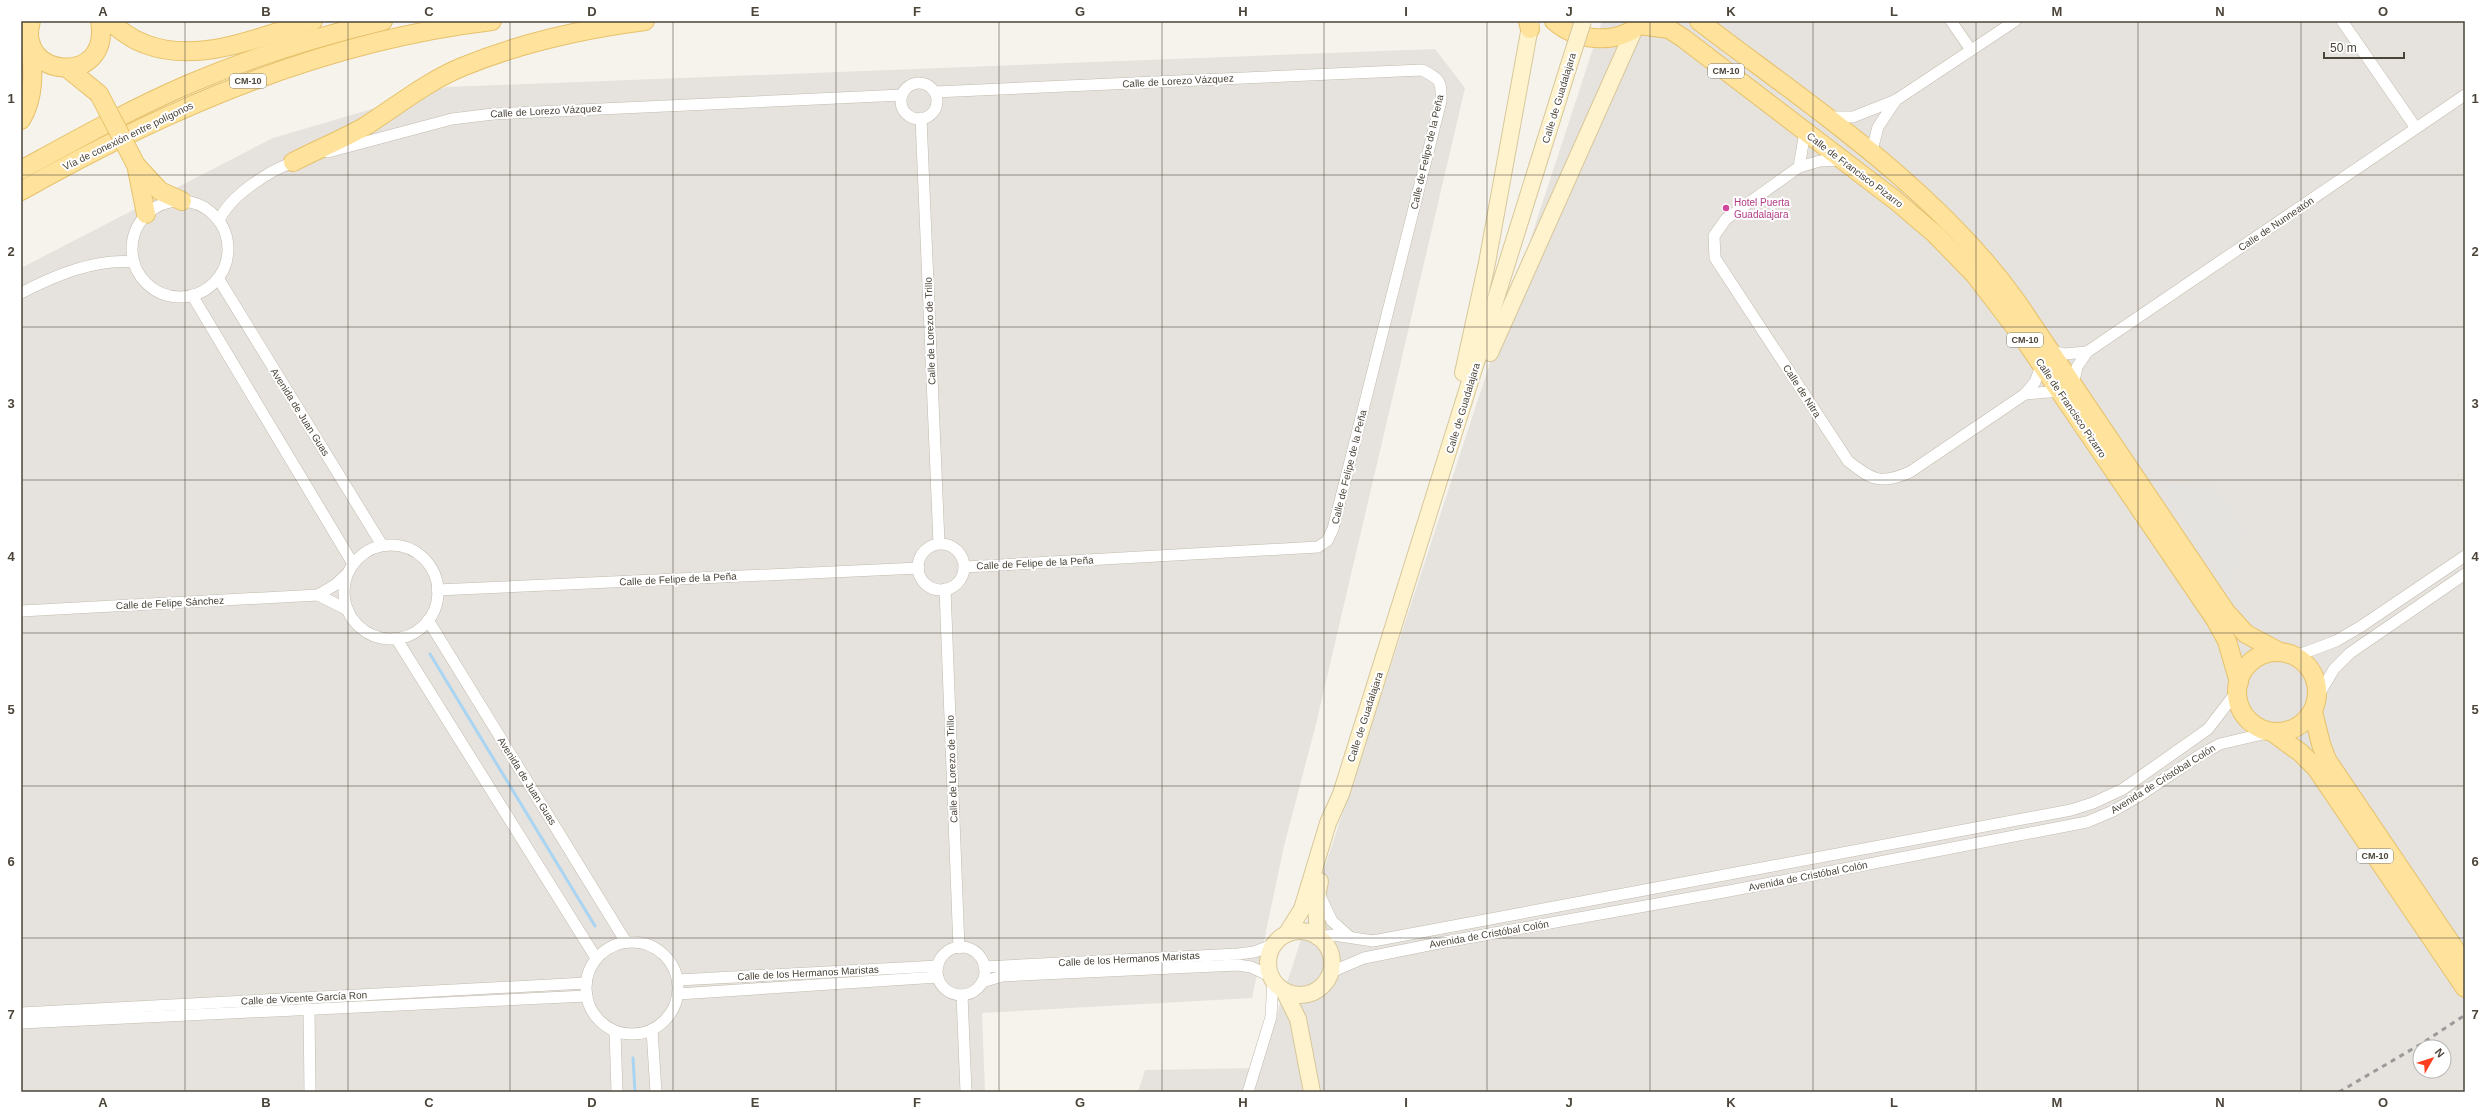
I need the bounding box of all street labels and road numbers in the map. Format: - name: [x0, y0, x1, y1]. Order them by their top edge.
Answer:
- street label: Calle de Guadalajara: [1540, 51, 1578, 145]
- road number: CM-10: [1708, 64, 1744, 78]
- street label: Calle de Lorezo Vázquez: [1122, 73, 1234, 89]
- road number: CM-10: [230, 74, 266, 88]
- street label: Calle de Felipe de la Peña: [1408, 93, 1446, 210]
- street label: Vía de conexión entre polígonos: [61, 100, 195, 172]
- street label: Calle de Lorezo Vázquez: [490, 103, 602, 119]
- street label: Calle de Francisco Pizarro: [1805, 130, 1905, 210]
- street label: Calle de Nunneatón: [2236, 195, 2316, 253]
- street label: Calle de Lorezo de Trillo: [923, 276, 937, 385]
- road number: CM-10: [2007, 333, 2043, 347]
- street label: Calle de Francisco Pizarro: [2034, 356, 2109, 460]
- street label: Calle de Guadalajara: [1444, 361, 1482, 455]
- street label: Calle de Nitra: [1781, 363, 1823, 420]
- street label: Avenida de Juan Guas: [269, 366, 331, 458]
- street label: Calle de Felipe de la Peña: [1329, 408, 1369, 525]
- street label: Calle de Felipe de la Peña: [976, 554, 1094, 572]
- street label: Calle de Felipe de la Peña: [619, 570, 737, 588]
- street label: Calle de Felipe Sánchez: [116, 595, 224, 611]
- street label: Calle de Guadalajara: [1345, 670, 1385, 763]
- street label: Calle de Lorezo de Trillo: [945, 714, 959, 823]
- street label: Avenida de Juan Guas: [496, 735, 558, 827]
- street label: Avenida de Cristóbal Colón: [2109, 742, 2217, 816]
- road number: CM-10: [2357, 849, 2393, 863]
- street label: Avenida de Cristóbal Colón: [1748, 859, 1868, 893]
- street label: Avenida de Cristóbal Colón: [1428, 918, 1550, 950]
- street label: Calle de los Hermanos Maristas: [1058, 950, 1200, 968]
- street label: Calle de los Hermanos Maristas: [737, 964, 879, 982]
- street label: Calle de Vicente García Ron: [241, 989, 367, 1007]

